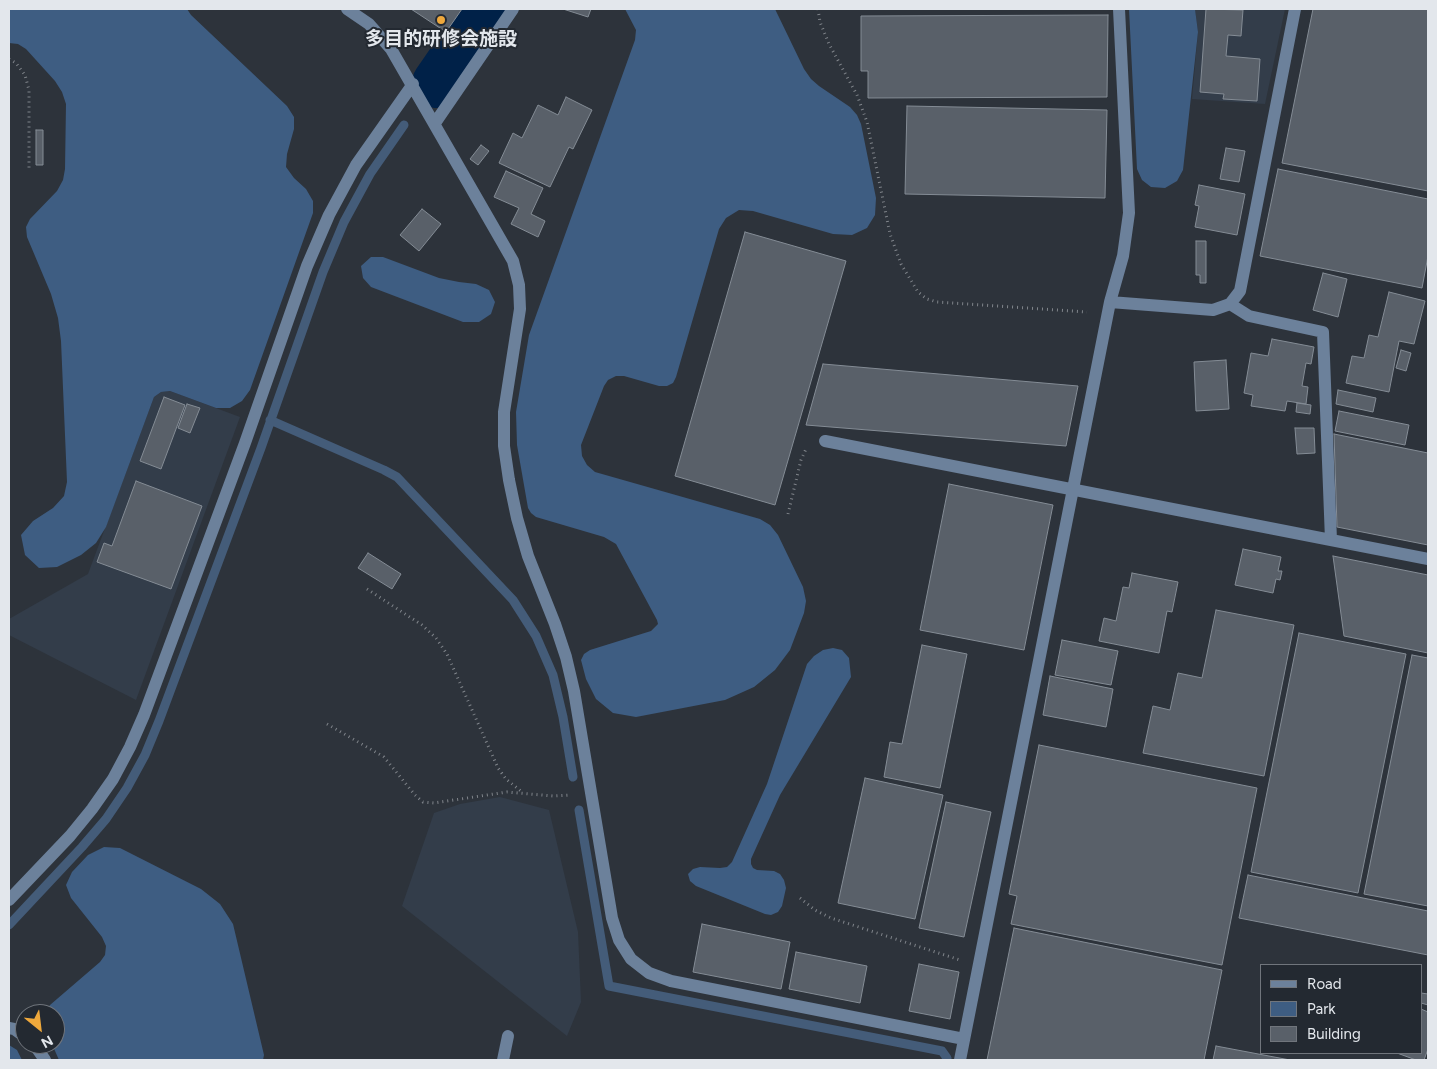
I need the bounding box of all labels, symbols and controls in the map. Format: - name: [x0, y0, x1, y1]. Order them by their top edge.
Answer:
- marker: 多目的研修会施設: [435, 14, 447, 26]
- place label: 多目的研修会施設: [365, 28, 517, 50]
- legend: [1260, 964, 1422, 1054]
- text: Road: [1307, 975, 1342, 993]
- text: Park: [1307, 1000, 1336, 1018]
- north arrow: [15, 1004, 65, 1054]
- text: Building: [1307, 1025, 1361, 1043]
- text: N: [38, 1032, 56, 1052]

